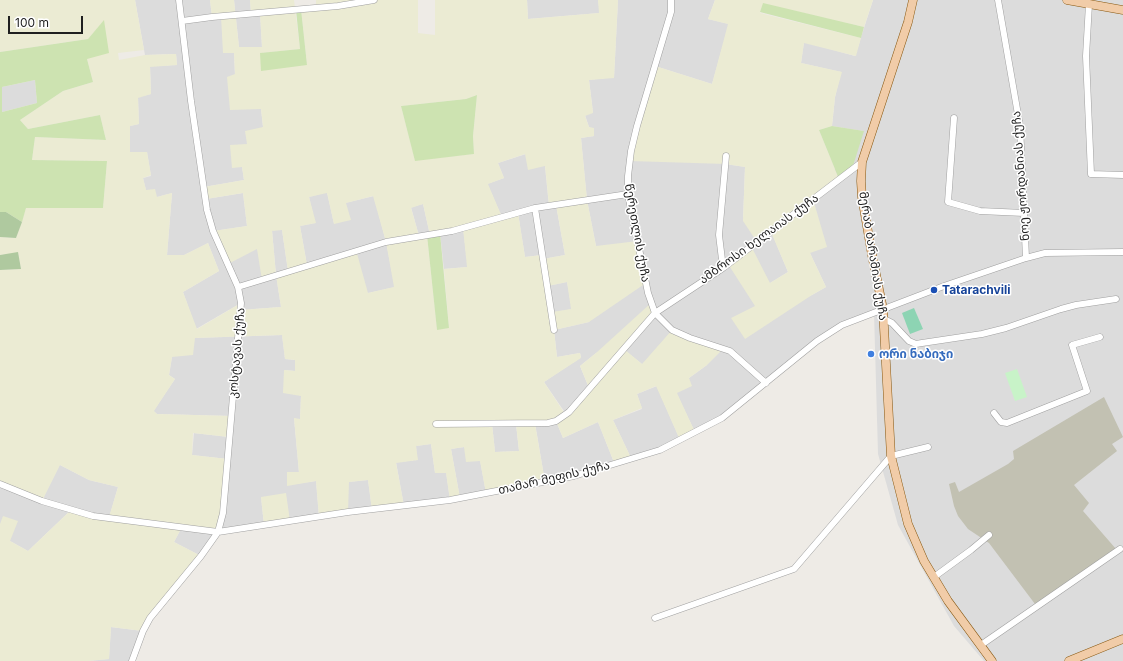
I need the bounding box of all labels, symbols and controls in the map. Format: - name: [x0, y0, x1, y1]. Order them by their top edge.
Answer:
- scale bar: [10, 8, 85, 34]
- text: 100 m: [15, 15, 49, 30]
- street label: ნოე ჟორდანიას ქუჩა: [1009, 110, 1033, 242]
- street label: წერეთლის ქუჩა: [621, 183, 653, 283]
- street label: მერაბ ბარამიას ქუჩა: [856, 190, 890, 322]
- street label: ამბროსი ხელაიას ქუჩა: [697, 191, 821, 287]
- place label: Tatarachvili: [942, 283, 1010, 297]
- marker: Tatarachvili: [929, 285, 939, 295]
- street label: კოსტავას ქუჩა: [226, 307, 248, 399]
- place label: ორი ნაბიჯი: [879, 347, 953, 361]
- marker: ორი ნაბიჯი: [866, 349, 876, 359]
- street label: თამარ მეფის ქუჩა: [497, 458, 611, 498]

